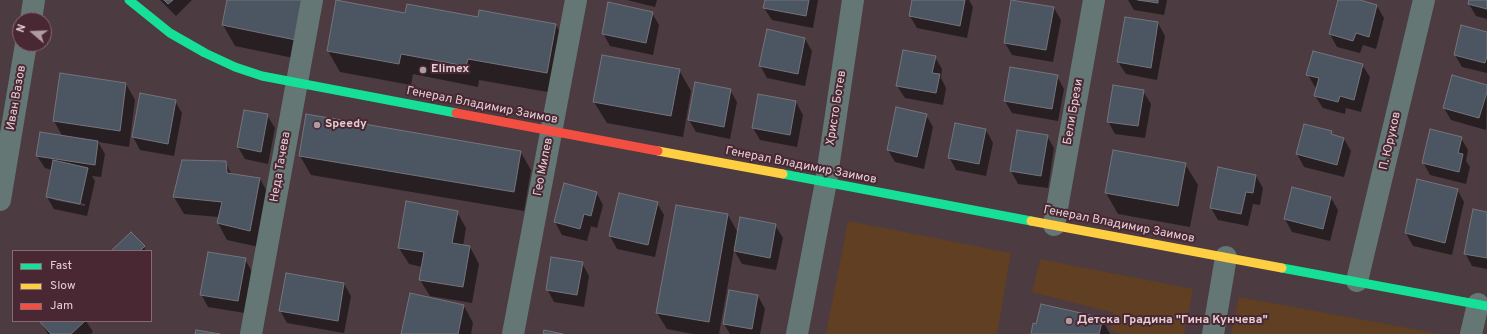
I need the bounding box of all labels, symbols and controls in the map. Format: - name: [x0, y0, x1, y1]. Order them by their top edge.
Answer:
- north arrow: [12, 12, 52, 52]
- text: N: [14, 22, 30, 34]
- place label: Elimex: [431, 63, 469, 77]
- street label: Иван Вазов: [4, 64, 30, 132]
- marker: Elimex: [418, 65, 428, 75]
- street label: Христо Ботев: [824, 70, 850, 146]
- street label: Бели Брези: [1061, 78, 1087, 146]
- street label: Генерал Владимир Заимов: [405, 84, 559, 128]
- street label: П. Юруков: [1377, 110, 1405, 172]
- place label: Speedy: [325, 118, 367, 132]
- marker: Speedy: [312, 120, 322, 130]
- street label: Неда Тачева: [268, 131, 294, 203]
- street label: Гео Милев: [531, 137, 557, 197]
- street label: Генерал Владимир Заимов: [724, 144, 878, 188]
- street label: Генерал Владимир Заимов: [1042, 203, 1196, 247]
- legend: [12, 250, 152, 322]
- text: Fast: [50, 258, 72, 274]
- text: Slow: [50, 278, 76, 294]
- text: Jam: [50, 298, 73, 314]
- place label: Детска Градина "Гина Кунчева": [1077, 314, 1268, 328]
- marker: Детска Градина "Гина Кунчева": [1064, 316, 1074, 326]

